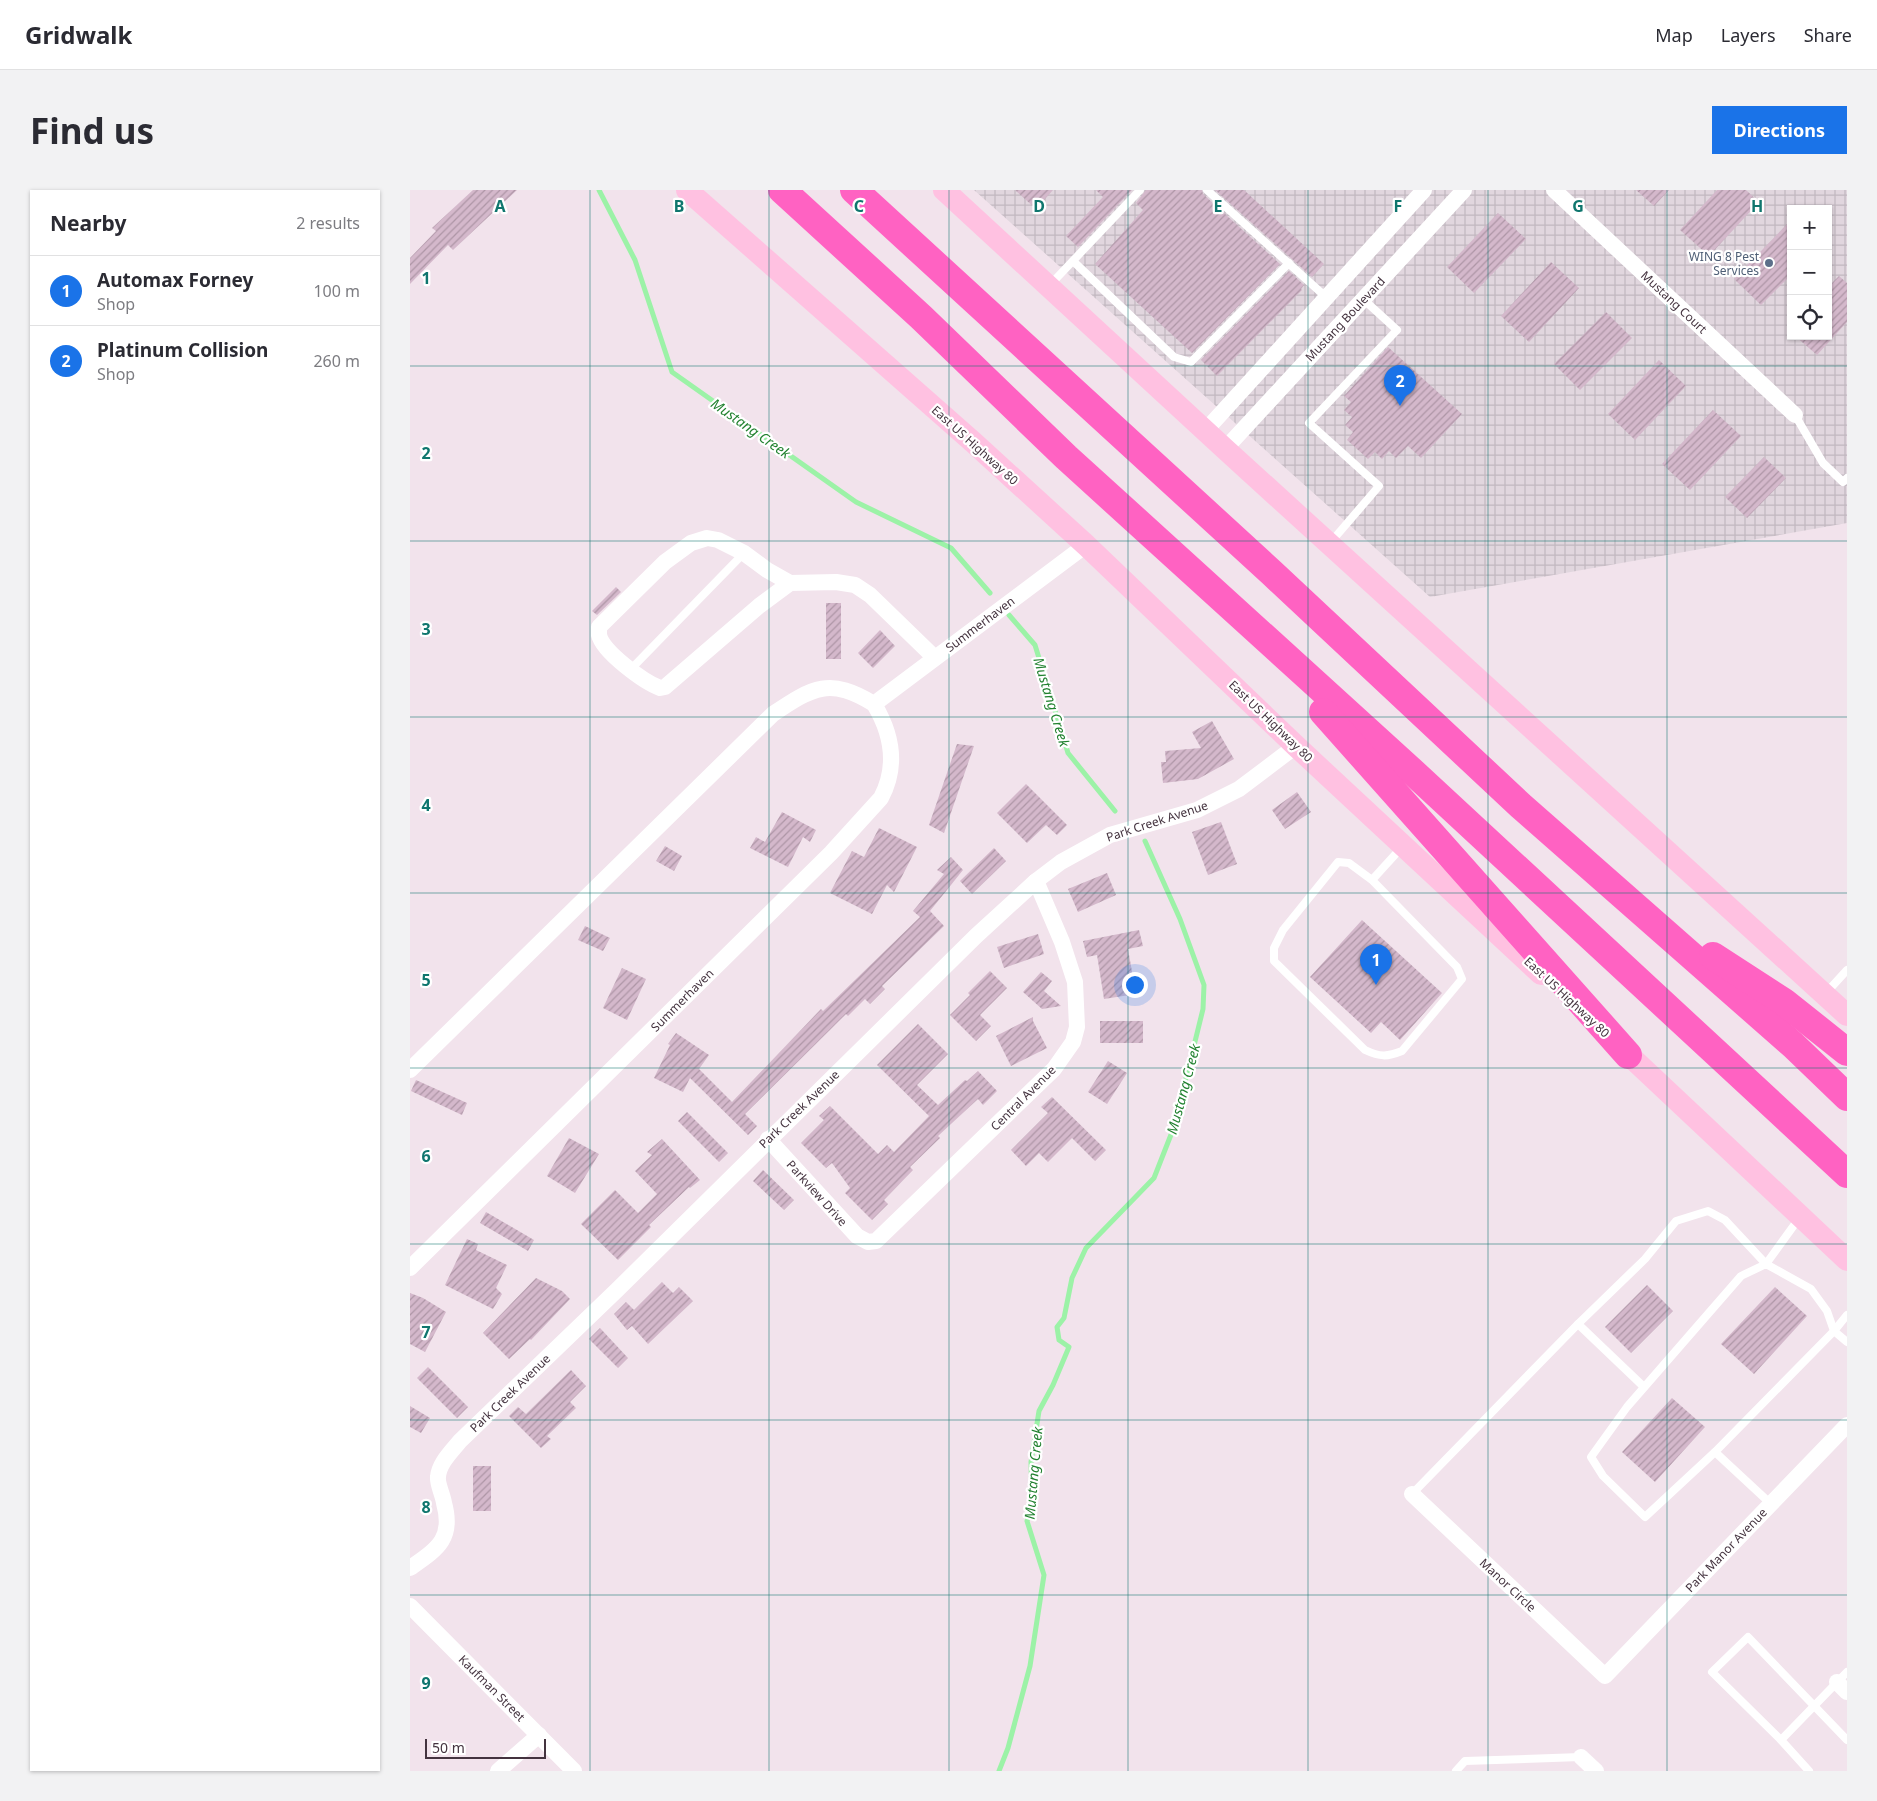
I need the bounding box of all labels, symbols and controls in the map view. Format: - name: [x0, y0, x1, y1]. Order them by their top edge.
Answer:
- text: Gridwalk: [25, 18, 132, 51]
- text: Map: [1655, 23, 1693, 47]
- text: Layers: [1721, 23, 1776, 47]
- text: Share: [1804, 23, 1852, 47]
- button: Directions: [1712, 106, 1847, 154]
- text: Find us: [30, 107, 154, 154]
- text: A: [494, 195, 506, 217]
- text: B: [674, 195, 684, 217]
- text: C: [854, 195, 864, 217]
- text: D: [1033, 195, 1045, 217]
- text: E: [1214, 195, 1223, 217]
- text: F: [1394, 195, 1402, 217]
- text: G: [1572, 195, 1584, 217]
- text: H: [1751, 195, 1763, 217]
- map controls: [1787, 205, 1832, 340]
- button: +: [1787, 205, 1832, 250]
- text: Nearby: [50, 209, 126, 237]
- text: 2 results: [296, 212, 360, 234]
- place label: WING 8 Pest Services: [1689, 248, 1760, 279]
- button: −: [1787, 250, 1832, 295]
- marker: WING 8 Pest Services: [1763, 257, 1775, 269]
- text: Automax Forney: [97, 267, 253, 293]
- text: 1: [421, 267, 431, 289]
- street label: Mustang Court: [1637, 267, 1711, 338]
- street label: Mustang Boulevard: [1301, 273, 1389, 365]
- text: 1: [61, 280, 71, 302]
- text: 100 m: [313, 280, 360, 302]
- text: Shop: [97, 293, 135, 315]
- button: locate: [1787, 295, 1832, 340]
- text: Platinum Collision: [97, 337, 268, 363]
- text: 2: [61, 350, 71, 372]
- text: 260 m: [313, 350, 360, 372]
- text: Shop: [97, 363, 135, 385]
- pin: 2: [1384, 365, 1416, 406]
- water label: Mustang Creek: [708, 394, 795, 463]
- street label: East US Highway 80: [928, 402, 1022, 489]
- text: 2: [421, 442, 431, 464]
- street label: Summerhaven: [942, 592, 1018, 656]
- text: 3: [421, 618, 431, 640]
- water label: Mustang Creek: [1029, 655, 1075, 750]
- street label: East US Highway 80: [1225, 676, 1317, 766]
- text: 4: [421, 794, 431, 816]
- street label: Park Creek Avenue: [1104, 796, 1210, 845]
- pin: 1: [1360, 944, 1392, 985]
- street label: East US Highway 80: [1521, 953, 1613, 1041]
- street label: Summerhaven: [647, 965, 717, 1035]
- text: 5: [421, 969, 431, 991]
- your location: [1122, 972, 1148, 998]
- water label: Mustang Creek: [1162, 1041, 1204, 1136]
- street label: Central Avenue: [987, 1061, 1060, 1134]
- street label: Park Creek Avenue: [755, 1066, 843, 1152]
- text: 6: [421, 1145, 431, 1167]
- street label: Parkview Drive: [783, 1156, 851, 1230]
- text: 7: [421, 1321, 431, 1343]
- street label: Park Creek Avenue: [466, 1350, 554, 1436]
- water label: Mustang Creek: [1019, 1425, 1047, 1520]
- text: 8: [421, 1496, 431, 1518]
- street label: Park Manor Avenue: [1681, 1504, 1771, 1596]
- street label: Manor Circle: [1476, 1554, 1540, 1616]
- street label: Kaufman Street: [455, 1651, 529, 1725]
- text: 9: [421, 1672, 431, 1694]
- scale bar: [425, 1736, 546, 1759]
- text: 50 m: [432, 1738, 465, 1757]

